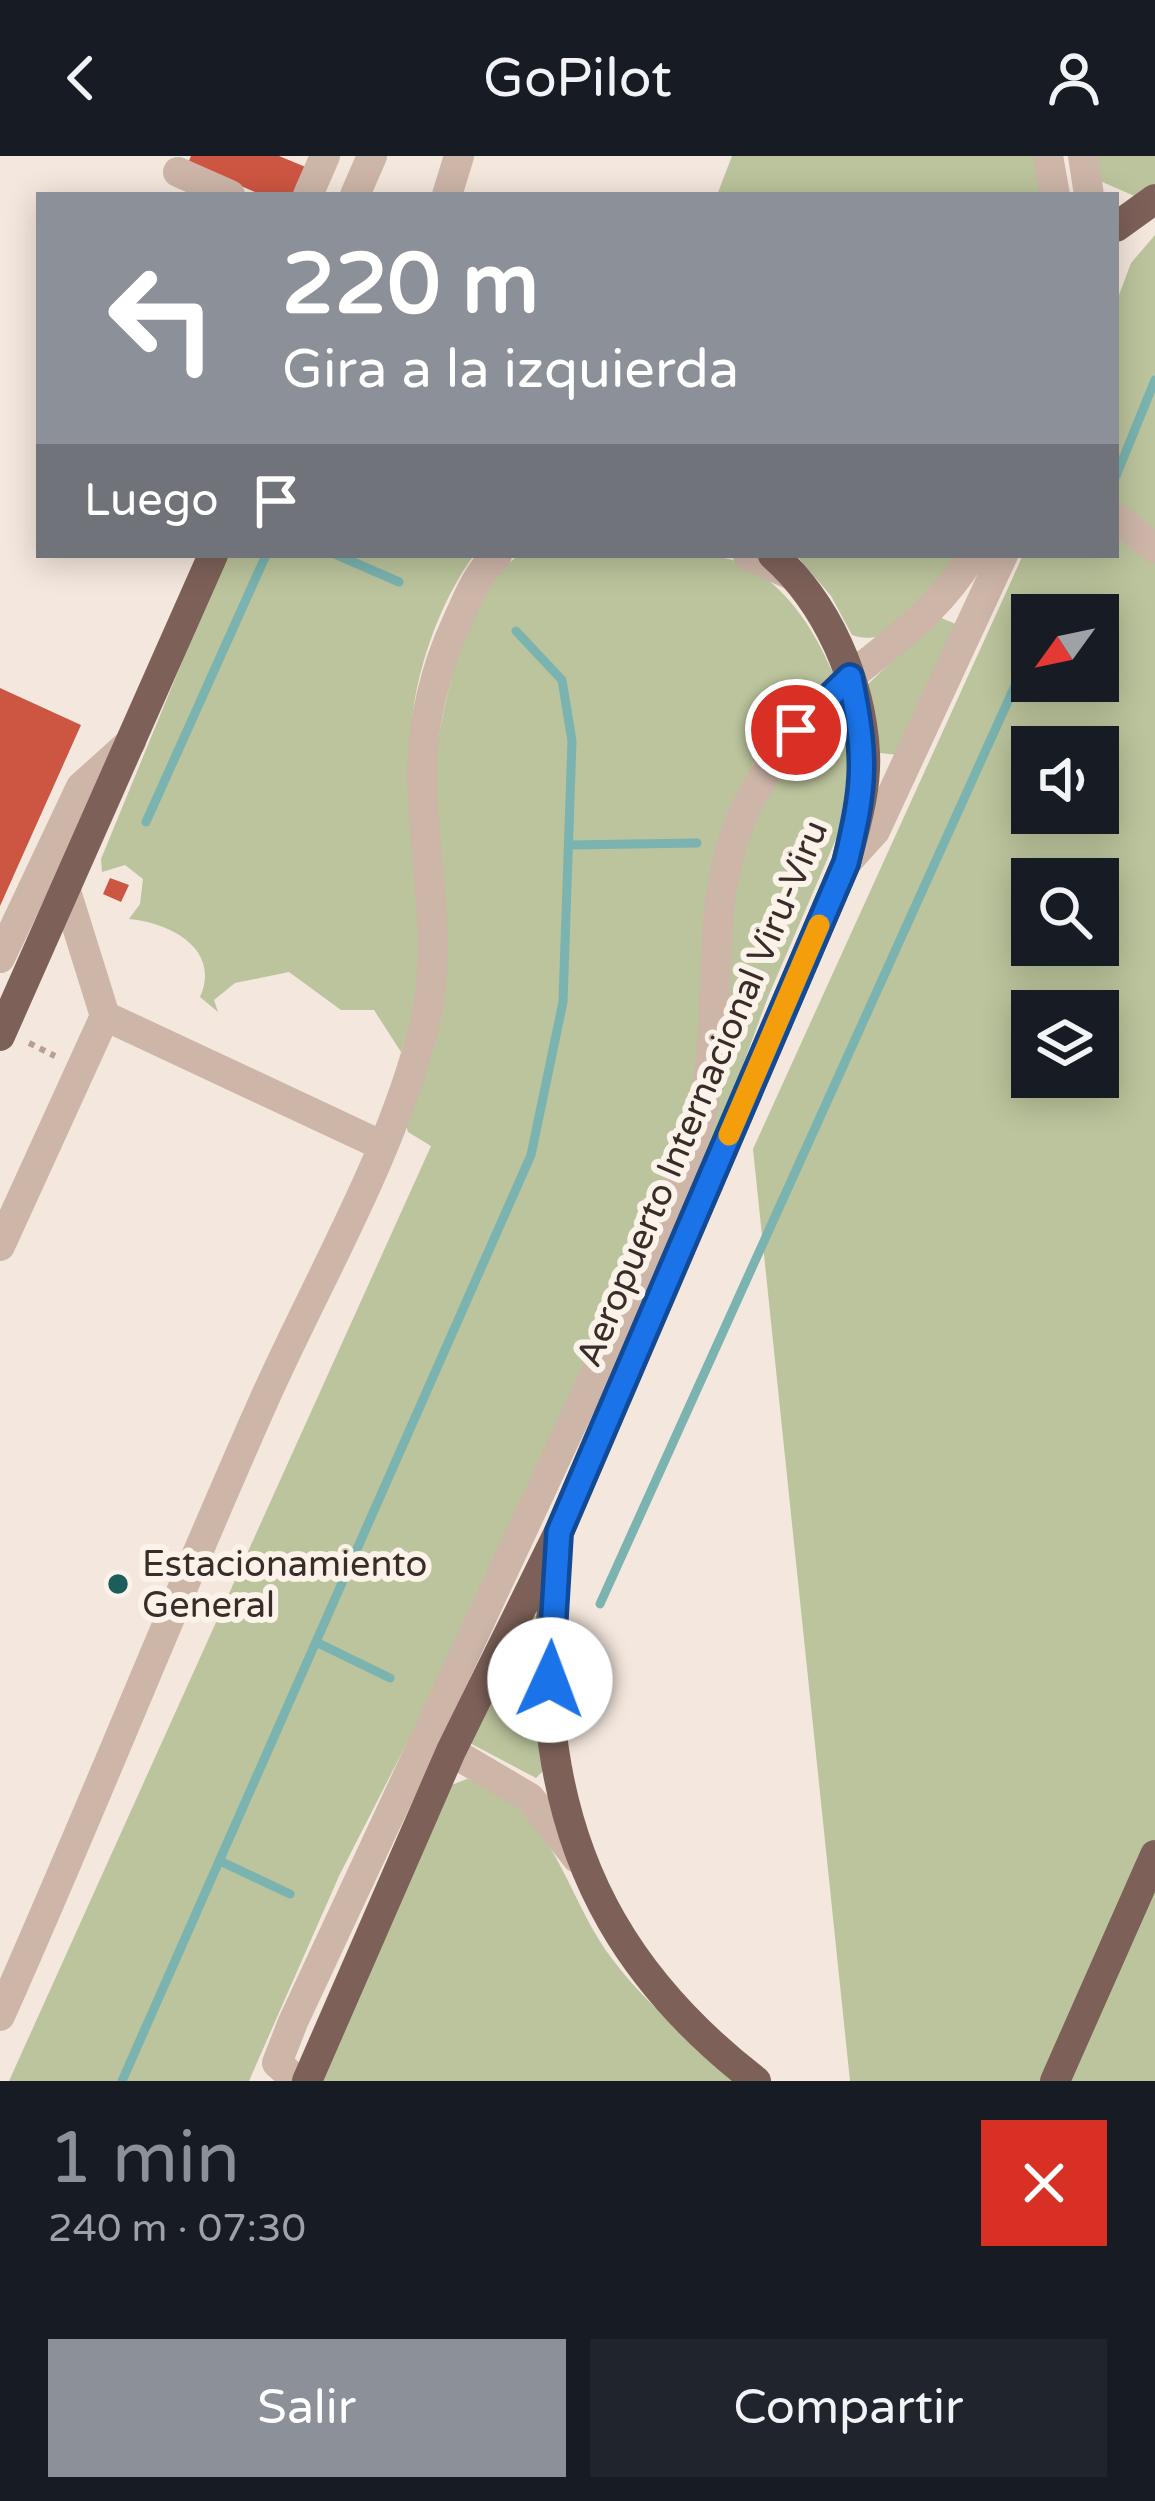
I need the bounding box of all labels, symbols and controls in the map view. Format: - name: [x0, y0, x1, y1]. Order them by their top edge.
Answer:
- icon: back: [48, 45, 114, 111]
- icon: person: [1041, 45, 1107, 111]
- text: GoPilot: [483, 46, 672, 111]
- text: 220 m: [282, 235, 539, 336]
- icon: left: [84, 240, 240, 396]
- text: Gira a la izquierda: [282, 337, 739, 402]
- icon: arrive: [243, 468, 309, 534]
- text: Luego: [84, 474, 219, 528]
- north arrow: [1011, 594, 1119, 702]
- map controls: [1011, 594, 1119, 1098]
- pin: [745, 679, 847, 781]
- icon: arrive: [763, 697, 829, 763]
- button: sound: [1011, 726, 1119, 834]
- street label: Aeropuerto Internacional Viru-Viru: [567, 814, 837, 1373]
- button: search: [1011, 858, 1119, 966]
- button: layers: [1011, 990, 1119, 1098]
- place label: Estacionamiento General: [142, 1543, 427, 1627]
- marker: Estacionamiento General: [105, 1571, 131, 1597]
- position arrow: [487, 1617, 613, 1743]
- text: 1 min: [48, 2116, 240, 2203]
- button: close: [981, 2120, 1107, 2246]
- text: 240 m · 07:30: [48, 2205, 306, 2252]
- button: Salir: [48, 2339, 566, 2477]
- button: Compartir: [590, 2339, 1107, 2477]

